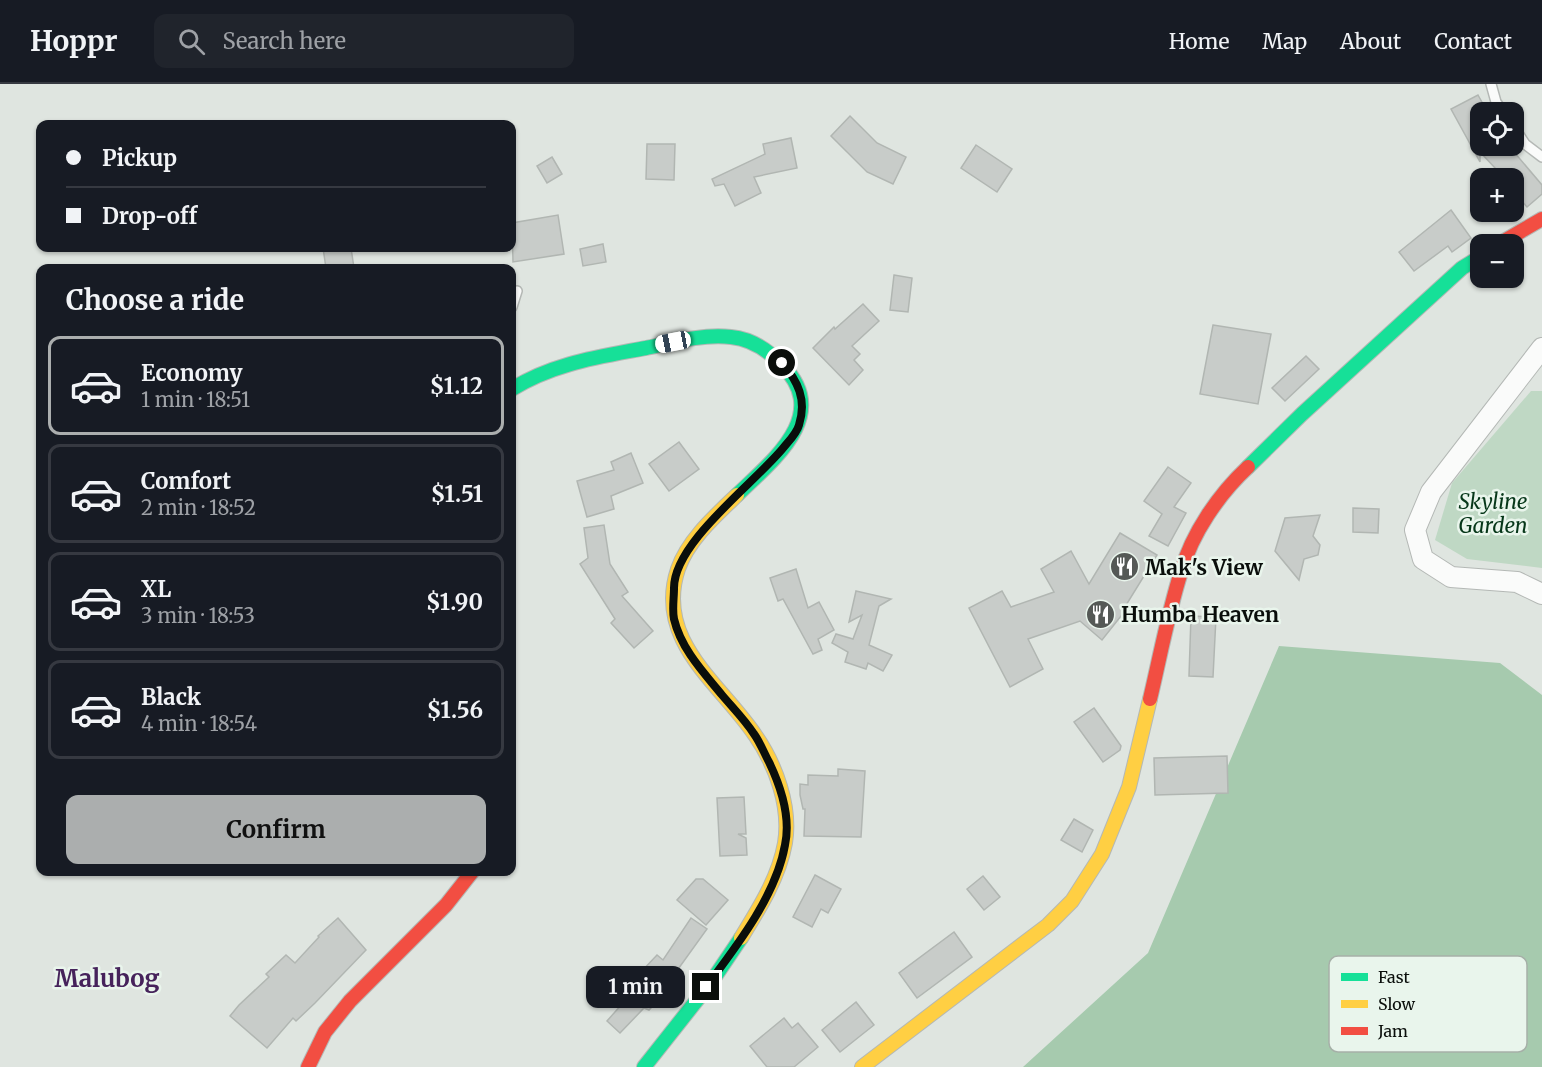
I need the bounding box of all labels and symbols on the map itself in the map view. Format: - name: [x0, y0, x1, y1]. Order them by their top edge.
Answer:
- car: [654, 330, 692, 354]
- route start: [768, 349, 795, 376]
- park label: Skyline Garden: [1458, 488, 1528, 539]
- restaurant icon: Mak's View: [1108, 551, 1140, 583]
- place label: Mak's View: [1145, 554, 1264, 581]
- restaurant icon: Humba Heaven: [1084, 598, 1116, 630]
- place label: Humba Heaven: [1121, 601, 1279, 628]
- legend: [1329, 956, 1527, 1052]
- district label: Malubog: [54, 963, 160, 994]
- callout: 1 min: [586, 966, 685, 1008]
- text: Fast: [1378, 967, 1411, 987]
- route end: [692, 973, 719, 1000]
- text: Slow: [1378, 994, 1416, 1014]
- text: Jam: [1377, 1021, 1408, 1041]

